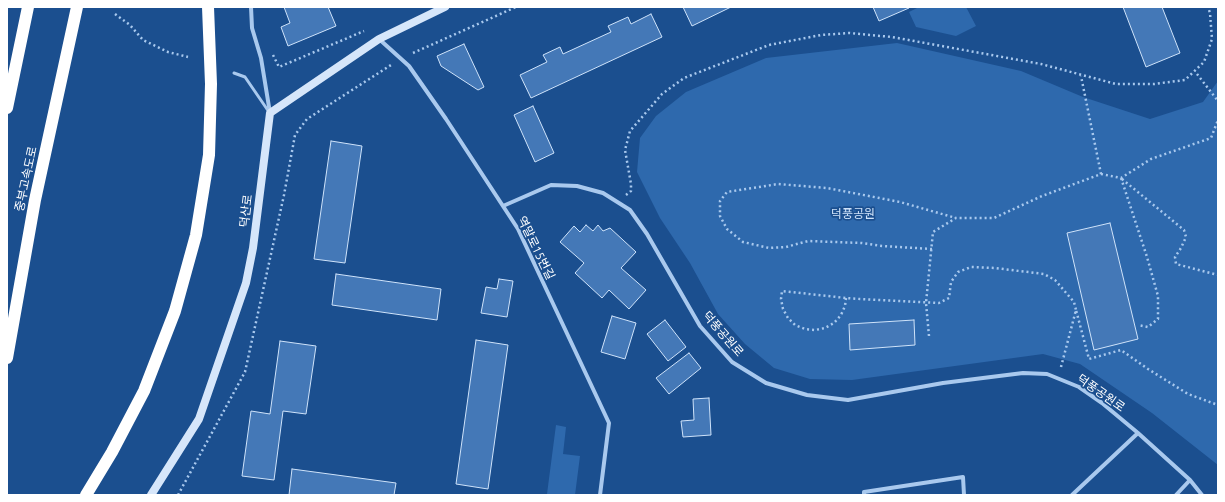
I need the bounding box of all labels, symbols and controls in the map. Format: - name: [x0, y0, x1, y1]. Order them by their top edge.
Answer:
- street label: 중부고속도로: [12, 145, 40, 213]
- street label: 덕산로: [237, 194, 255, 228]
- park label: 덕풍공원: [831, 207, 875, 221]
- street label: 역말로15번길: [514, 214, 558, 282]
- street label: 덕풍공원로: [699, 308, 747, 360]
- street label: 덕풍공원로: [1074, 371, 1128, 415]

